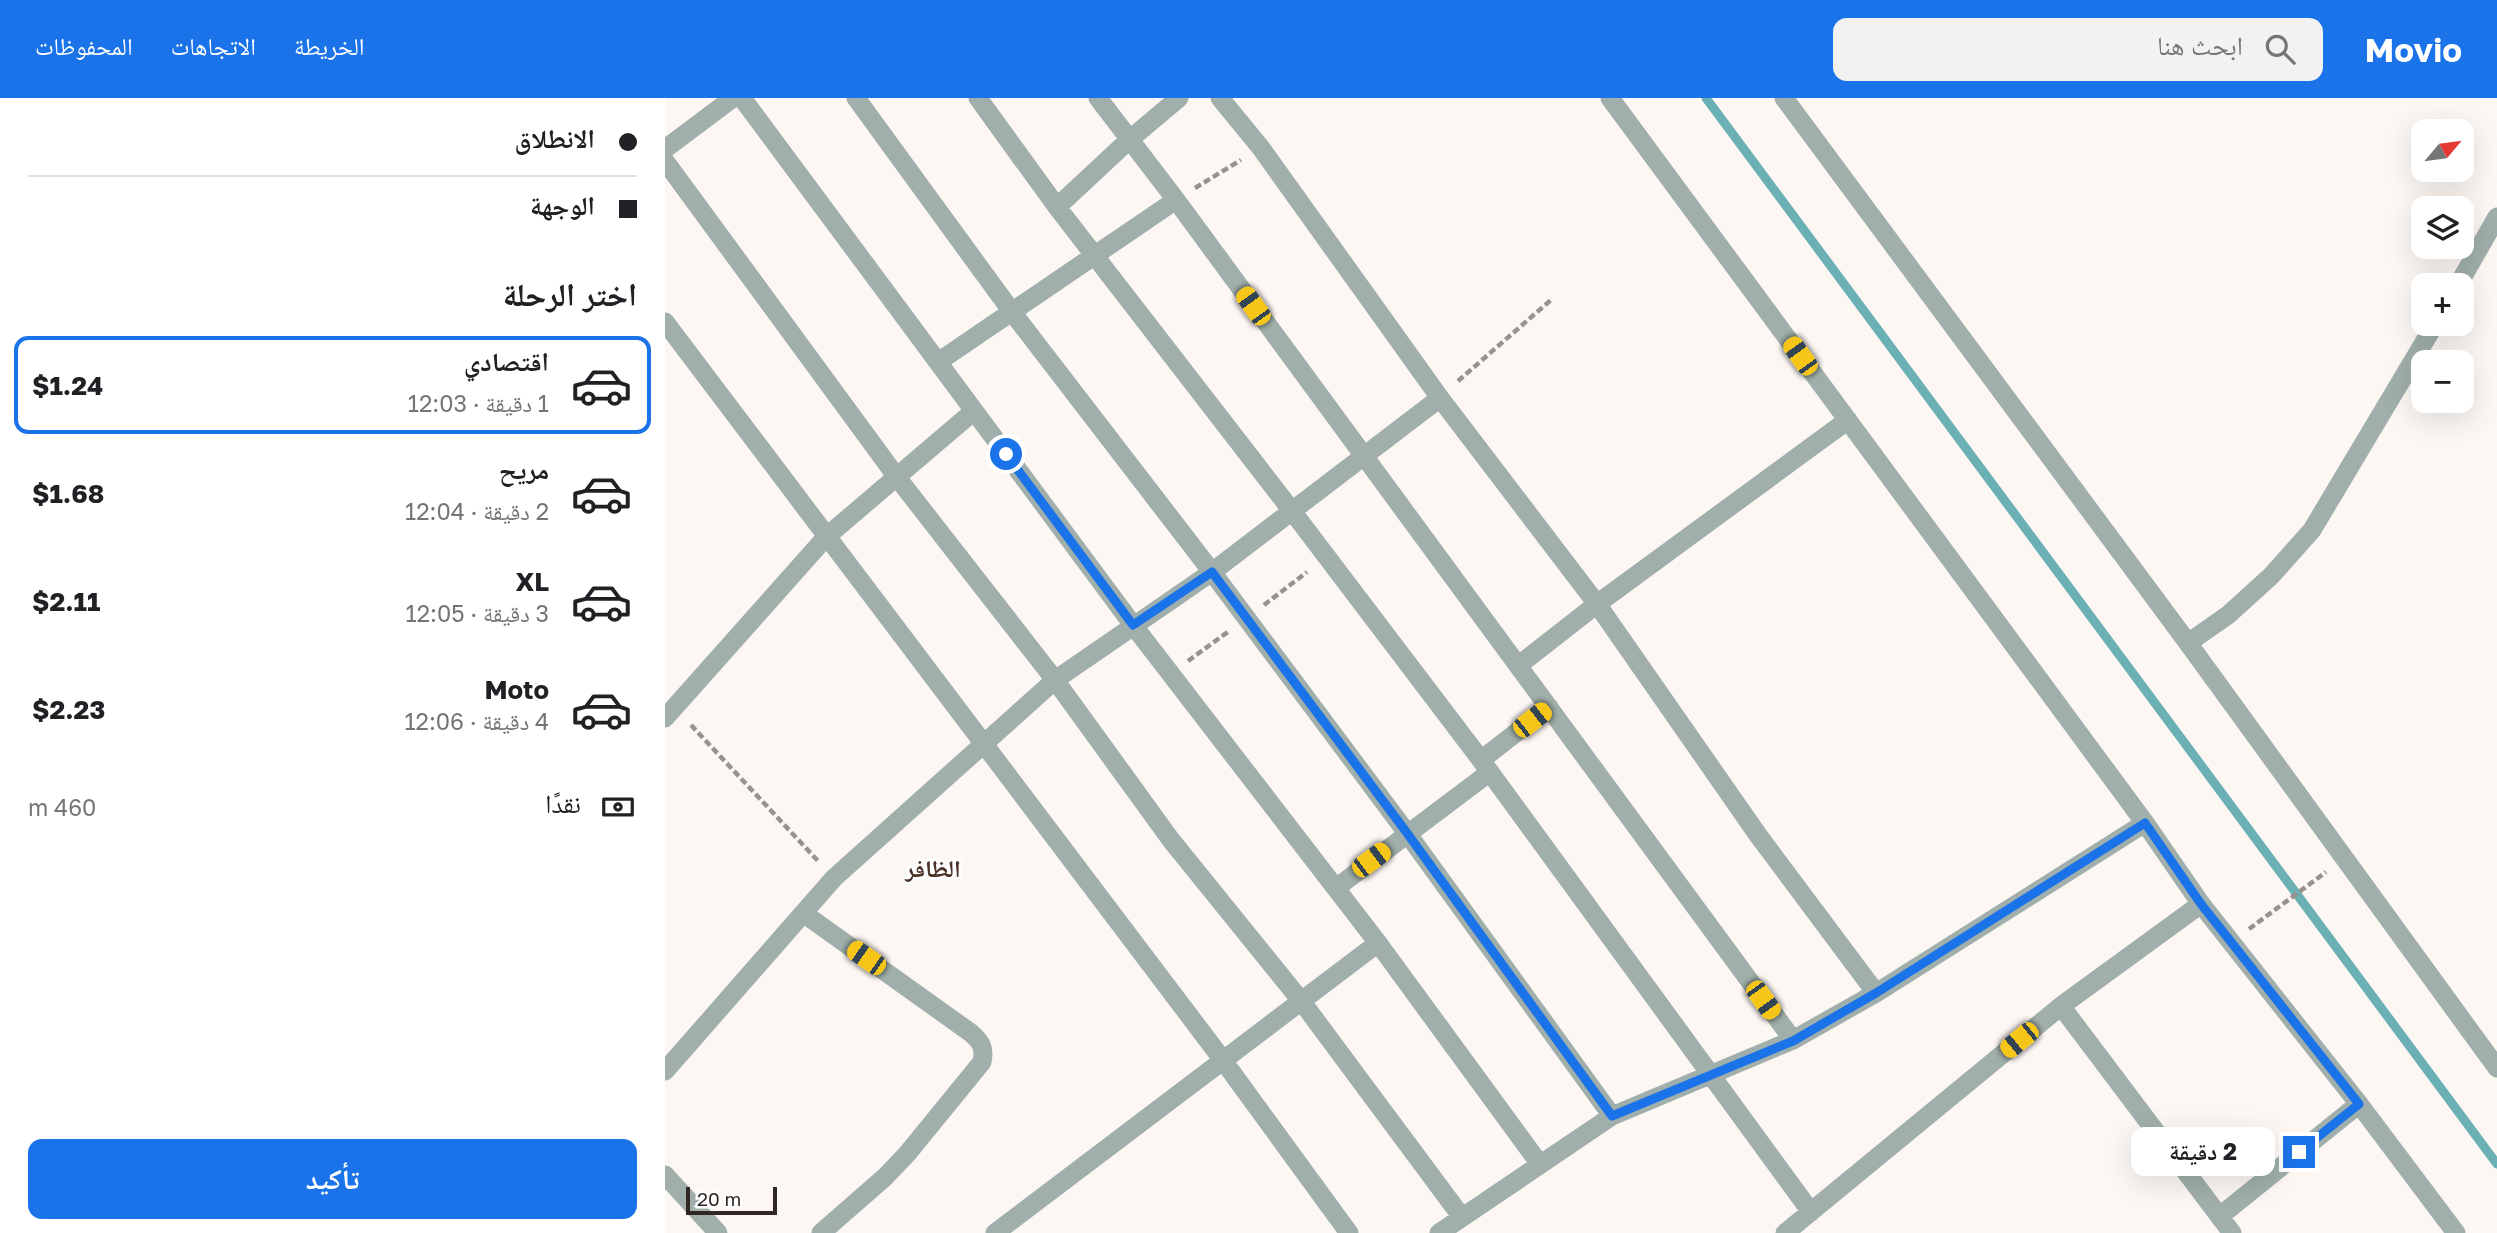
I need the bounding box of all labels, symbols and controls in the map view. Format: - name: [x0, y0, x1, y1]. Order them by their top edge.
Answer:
- search box: [1833, 18, 2323, 81]
- text: ابحث هنا: [2157, 30, 2243, 61]
- icon: search: [2261, 30, 2299, 68]
- text: Movio: [2365, 30, 2462, 69]
- text: المحفوظات: [35, 31, 133, 60]
- text: الاتجاهات: [171, 31, 256, 60]
- text: الخريطة: [294, 31, 365, 60]
- north arrow: [2411, 119, 2475, 182]
- map controls: [2411, 119, 2474, 413]
- text: الانطلاق: [515, 123, 595, 154]
- text: الوجهة: [530, 190, 595, 221]
- button: layers: [2411, 196, 2474, 259]
- button: +: [2411, 273, 2474, 336]
- text: اختر الرحلة: [503, 275, 637, 313]
- car: [1233, 283, 1274, 329]
- car: [1780, 333, 1821, 379]
- text: اقتصادي: [464, 346, 549, 377]
- button: −: [2411, 350, 2474, 413]
- icon: car: [570, 354, 633, 417]
- text: $1.24: [32, 370, 103, 401]
- text: 1 دقيقة · 12:03: [408, 389, 549, 417]
- route start: [990, 438, 1022, 470]
- text: مريح: [499, 454, 549, 485]
- icon: car: [570, 462, 633, 525]
- text: $1.68: [32, 478, 104, 509]
- text: 2 دقيقة · 12:04: [405, 497, 549, 525]
- text: XL: [515, 566, 549, 597]
- icon: car: [570, 570, 633, 633]
- text: $2.11: [32, 586, 100, 617]
- text: 3 دقيقة · 12:05: [406, 599, 549, 627]
- text: Moto: [484, 674, 549, 705]
- icon: car: [570, 678, 633, 741]
- text: $2.23: [32, 694, 105, 725]
- car: [1509, 699, 1556, 741]
- text: 4 دقيقة · 12:06: [404, 707, 549, 735]
- text: نقدًا: [545, 788, 581, 819]
- icon: cash: [599, 788, 637, 826]
- text: 460 m: [28, 793, 96, 821]
- car: [1348, 839, 1395, 881]
- district label: الظافر: [904, 853, 961, 882]
- car: [843, 937, 890, 979]
- car: [1743, 977, 1784, 1023]
- car: [1997, 1019, 2042, 1061]
- callout: 2 دقيقة: [2131, 1128, 2275, 1176]
- route end: [2283, 1136, 2315, 1168]
- text: 2 دقيقة: [2169, 1137, 2237, 1165]
- button: تأكيد: [28, 1139, 637, 1219]
- scale bar: [686, 1184, 777, 1216]
- text: 20 m: [697, 1187, 741, 1210]

